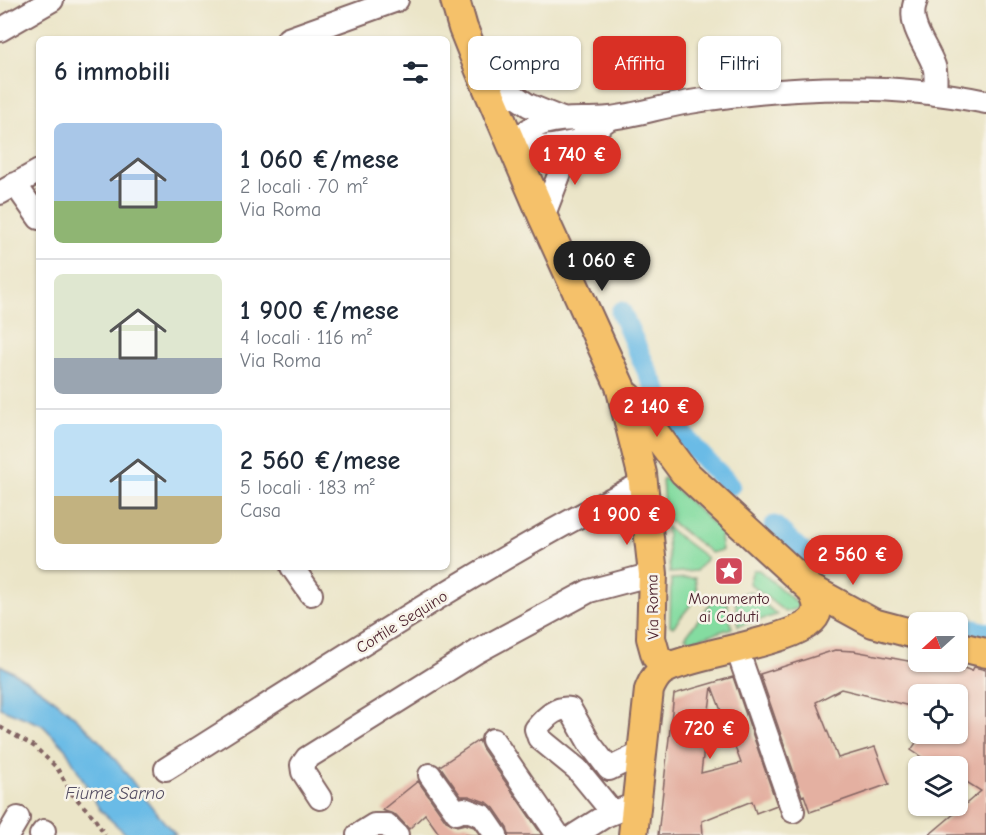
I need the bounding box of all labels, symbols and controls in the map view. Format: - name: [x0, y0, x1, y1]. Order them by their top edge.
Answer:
- chip: Compra: [468, 36, 581, 90]
- chip: Affitta: [593, 36, 686, 90]
- chip: Filtri: [698, 36, 781, 90]
- icon: filters: [399, 56, 432, 89]
- text: 6 immobili: [54, 57, 170, 87]
- pin: 1 740 €: [520, 135, 630, 186]
- text: 1 740 €: [543, 143, 607, 166]
- text: 1 060 €/mese: [240, 145, 399, 175]
- icon: home: [102, 147, 174, 219]
- text: 2 locali · 70 m²: [240, 175, 368, 198]
- text: Via Roma: [240, 198, 321, 221]
- pin: 1 060 €: [547, 241, 657, 292]
- text: 1 060 €: [567, 249, 637, 272]
- text: 1 900 €/mese: [240, 296, 399, 326]
- icon: home: [102, 298, 174, 370]
- text: 4 locali · 116 m²: [240, 326, 372, 349]
- text: Via Roma: [240, 349, 321, 372]
- pin: 2 140 €: [602, 387, 712, 438]
- text: 2 140 €: [624, 395, 690, 418]
- text: 2 560 €/mese: [240, 446, 400, 476]
- icon: home: [102, 448, 174, 520]
- text: 5 locali · 183 m²: [240, 476, 375, 499]
- pin: 1 900 €: [572, 495, 682, 546]
- text: Casa: [240, 499, 281, 522]
- text: 1 900 €: [592, 503, 662, 526]
- pin: 2 560 €: [798, 535, 908, 586]
- text: 2 560 €: [818, 543, 888, 566]
- place icon: Monumento ai Caduti: [713, 555, 745, 587]
- street label: Via Roma: [643, 574, 663, 640]
- street label: Cortile Sequino: [353, 587, 451, 657]
- place label: Monumento ai Caduti: [688, 590, 770, 626]
- north arrow: [908, 612, 968, 672]
- map controls: [908, 612, 968, 816]
- button: locate: [908, 684, 968, 744]
- pin: 720 €: [668, 709, 752, 760]
- text: 720 €: [684, 717, 736, 740]
- button: layers: [908, 756, 968, 816]
- water label: Fiume Sarno: [65, 783, 165, 804]

